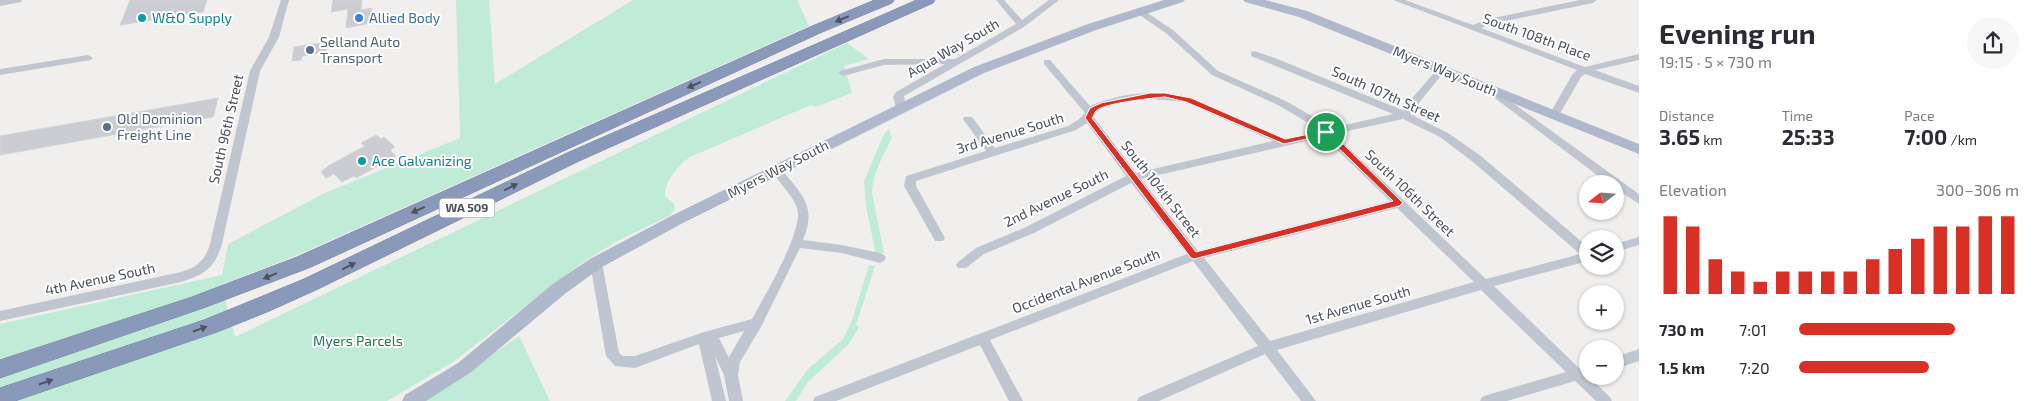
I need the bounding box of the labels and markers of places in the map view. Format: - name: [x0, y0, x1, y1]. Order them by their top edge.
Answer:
- place label: W&O Supply: [152, 9, 232, 26]
- place label: Allied Body: [369, 9, 441, 26]
- marker: W&O Supply: [136, 12, 148, 24]
- marker: Allied Body: [353, 12, 365, 24]
- place label: Selland Auto Transport: [320, 33, 400, 66]
- marker: Selland Auto Transport: [304, 44, 316, 56]
- place label: Old Dominion Freight Line: [117, 110, 202, 143]
- pin: [1305, 111, 1347, 153]
- marker: Old Dominion Freight Line: [101, 121, 113, 133]
- place label: Ace Galvanizing: [372, 152, 472, 169]
- marker: Ace Galvanizing: [356, 155, 368, 167]

